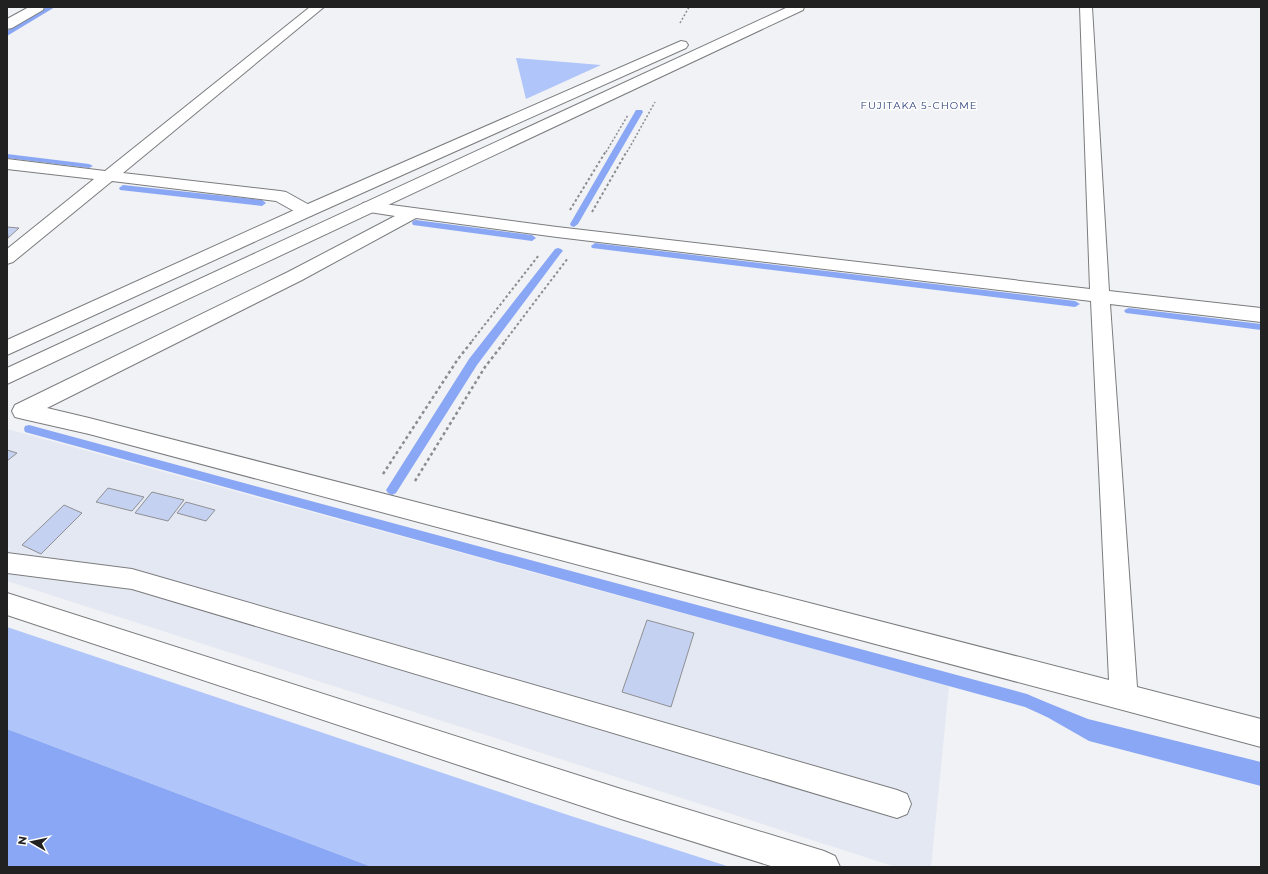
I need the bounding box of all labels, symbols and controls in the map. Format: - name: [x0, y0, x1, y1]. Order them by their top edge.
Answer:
- district label: FUJITAKA 5-CHOME: [861, 99, 977, 112]
- north arrow: [12, 822, 52, 862]
- text: N: [15, 835, 30, 846]

